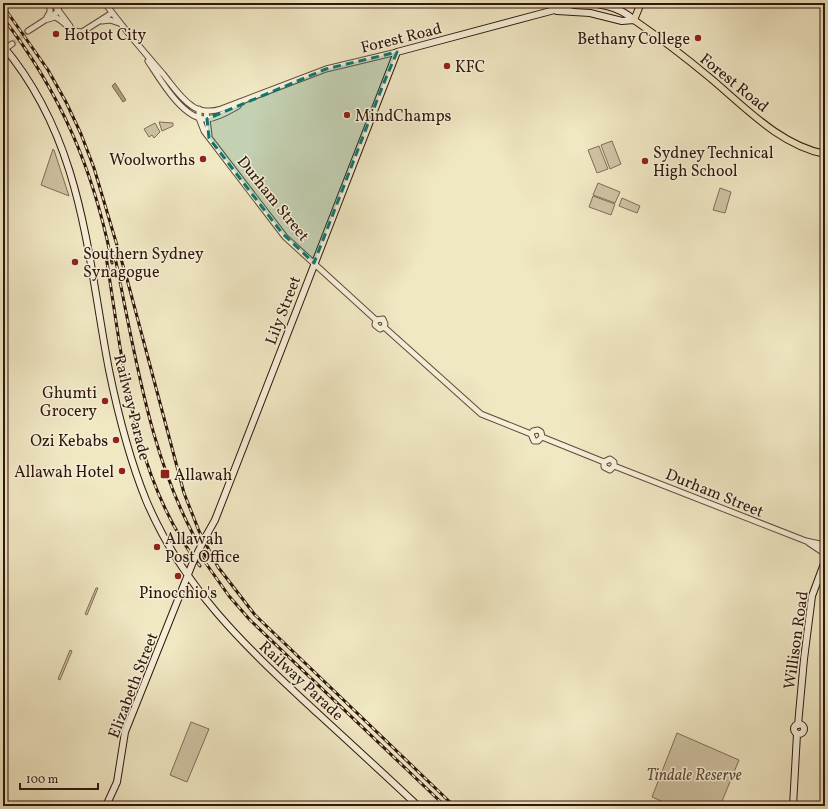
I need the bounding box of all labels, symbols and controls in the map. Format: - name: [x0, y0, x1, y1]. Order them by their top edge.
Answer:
- street label: Forest Road: [359, 18, 444, 60]
- place label: Hotpot City: [64, 25, 147, 47]
- marker: Hotpot City: [51, 29, 61, 39]
- place label: Bethany College: [577, 29, 690, 51]
- marker: Bethany College: [693, 33, 703, 43]
- street label: Forest Road: [695, 49, 773, 118]
- place label: KFC: [455, 57, 485, 79]
- marker: KFC: [442, 61, 452, 71]
- place label: MindChamps: [355, 106, 452, 128]
- marker: MindChamps: [342, 110, 352, 120]
- place label: Sydney Technical High School: [653, 143, 774, 183]
- place label: Woolworths: [109, 150, 195, 172]
- street label: Durham Street: [231, 152, 314, 247]
- marker: Woolworths: [198, 154, 208, 164]
- marker: Sydney Technical High School: [640, 156, 650, 166]
- place label: Southern Sydney Synagogue: [83, 244, 204, 284]
- marker: Southern Sydney Synagogue: [70, 257, 80, 267]
- street label: Lily Street: [261, 273, 307, 348]
- street label: Railway Parade: [107, 352, 155, 463]
- place label: Ghumti Grocery: [40, 383, 97, 423]
- marker: Ghumti Grocery: [100, 396, 110, 406]
- place label: Ozi Kebabs: [30, 431, 108, 453]
- marker: Ozi Kebabs: [111, 435, 121, 445]
- place label: Allawah Hotel: [14, 462, 114, 484]
- street label: Durham Street: [662, 464, 767, 524]
- place label: Allawah: [174, 465, 232, 487]
- marker: Allawah Hotel: [117, 466, 127, 476]
- marker: Allawah: [159, 468, 171, 480]
- place label: Allawah Post Office: [165, 529, 240, 569]
- marker: Allawah Post Office: [152, 542, 162, 552]
- marker: Pinocchio's: [173, 571, 183, 581]
- place label: Pinocchio's: [139, 583, 217, 605]
- street label: Willison Road: [779, 590, 815, 691]
- street label: Elizabeth Street: [104, 629, 164, 742]
- street label: Railway Parade: [254, 636, 348, 726]
- scale bar: [20, 765, 98, 791]
- park label: Tindale Reserve: [646, 765, 742, 787]
- text: 100 m: [26, 772, 59, 788]

